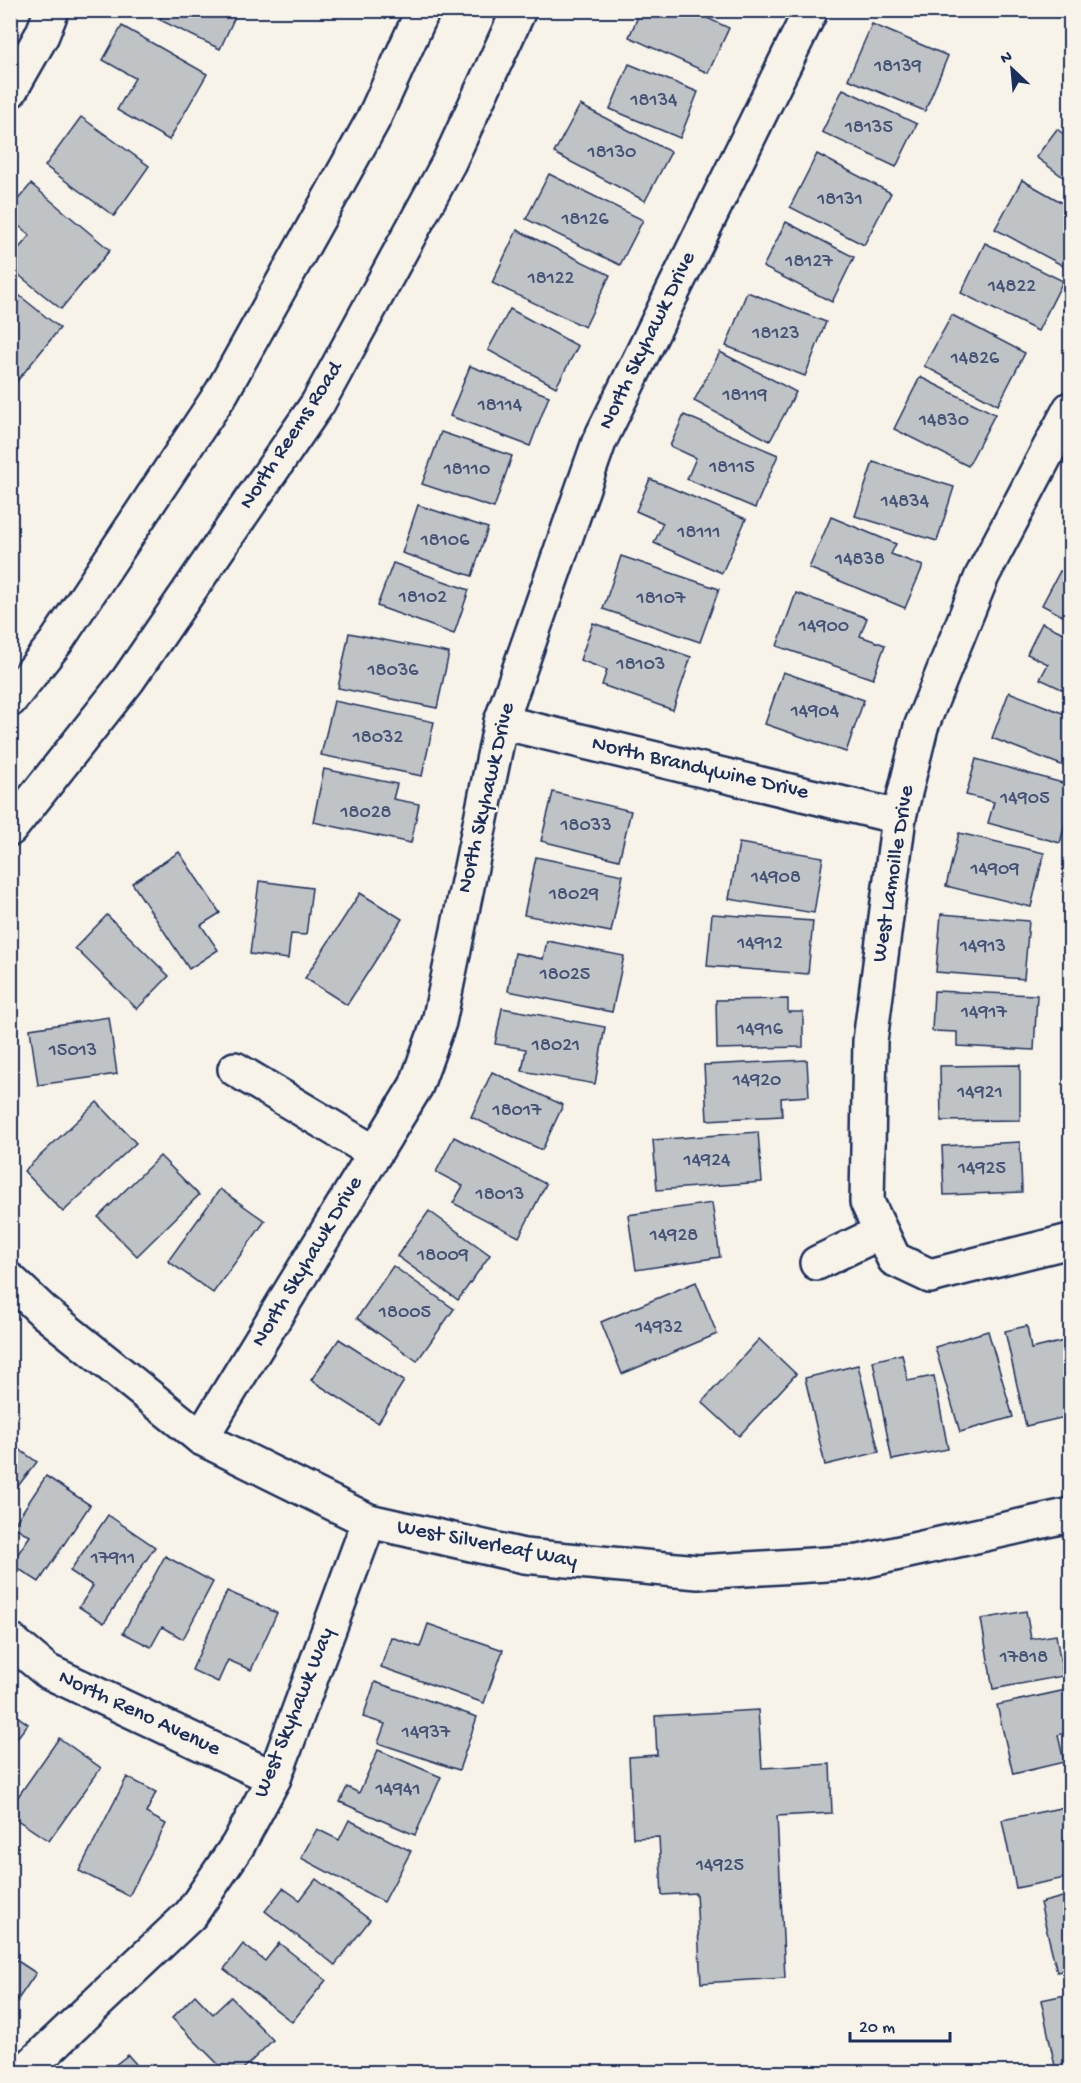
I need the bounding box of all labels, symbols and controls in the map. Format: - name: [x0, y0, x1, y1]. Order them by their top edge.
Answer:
- north arrow: [982, 39, 1042, 99]
- text: N: [998, 48, 1016, 69]
- house number: 18139: [873, 56, 922, 79]
- house number: 18134: [630, 90, 678, 113]
- house number: 18135: [844, 117, 893, 140]
- house number: 18130: [587, 142, 636, 165]
- house number: 18131: [816, 189, 863, 212]
- house number: 18126: [560, 209, 609, 232]
- street label: North Skyhawk Drive: [594, 247, 703, 434]
- house number: 18127: [784, 251, 833, 274]
- house number: 18122: [527, 268, 575, 291]
- house number: 14822: [987, 276, 1036, 299]
- house number: 18123: [751, 323, 800, 346]
- house number: 14826: [950, 348, 1000, 371]
- street label: North Reems Road: [235, 356, 351, 515]
- house number: 18119: [721, 385, 768, 408]
- house number: 18114: [477, 395, 523, 418]
- house number: 14830: [918, 410, 969, 433]
- house number: 18115: [708, 457, 755, 480]
- house number: 18110: [443, 459, 490, 482]
- house number: 14834: [880, 491, 930, 514]
- house number: 18111: [676, 522, 721, 545]
- house number: 18106: [420, 530, 470, 553]
- house number: 14838: [834, 549, 885, 572]
- house number: 18102: [398, 587, 447, 610]
- house number: 18107: [636, 588, 686, 611]
- house number: 14900: [798, 616, 849, 639]
- house number: 18103: [616, 654, 665, 677]
- house number: 18036: [367, 660, 419, 683]
- street label: North Skyhawk Drive: [452, 700, 522, 896]
- house number: 14904: [790, 701, 840, 724]
- house number: 18032: [352, 727, 403, 750]
- street label: North Brandywine Drive: [589, 731, 812, 807]
- street label: West Lamoille Drive: [867, 783, 921, 964]
- house number: 14905: [999, 788, 1050, 811]
- house number: 18028: [339, 802, 392, 825]
- house number: 18033: [559, 815, 612, 838]
- house number: 14909: [970, 859, 1019, 882]
- house number: 14908: [750, 867, 801, 890]
- house number: 18029: [548, 884, 599, 907]
- house number: 14912: [736, 933, 783, 956]
- house number: 14913: [959, 936, 1006, 959]
- house number: 18025: [539, 964, 590, 987]
- house number: 14917: [960, 1002, 1008, 1025]
- house number: 14916: [736, 1019, 784, 1042]
- house number: 18021: [531, 1035, 580, 1058]
- house number: 15013: [48, 1040, 97, 1063]
- house number: 14920: [732, 1070, 781, 1093]
- house number: 14921: [956, 1082, 1003, 1105]
- house number: 18017: [492, 1100, 542, 1123]
- house number: 14924: [683, 1150, 731, 1173]
- house number: 14925: [957, 1158, 1006, 1181]
- street label: North Skyhawk Drive: [247, 1171, 370, 1352]
- house number: 18013: [475, 1184, 524, 1207]
- house number: 14928: [649, 1225, 698, 1248]
- house number: 18009: [416, 1245, 469, 1268]
- house number: 18005: [378, 1302, 431, 1325]
- house number: 14932: [634, 1317, 683, 1340]
- street label: West Silverleaf Way: [395, 1515, 580, 1575]
- house number: 17911: [90, 1548, 135, 1571]
- street label: West Skyhawk Way: [249, 1624, 341, 1802]
- house number: 17818: [999, 1647, 1048, 1670]
- street label: North Reno Avenue: [54, 1665, 225, 1763]
- house number: 14937: [401, 1722, 451, 1745]
- house number: 14941: [374, 1779, 421, 1802]
- house number: 14925: [695, 1855, 744, 1878]
- scale bar: [850, 2005, 950, 2043]
- text: 20 m: [859, 2018, 895, 2039]

